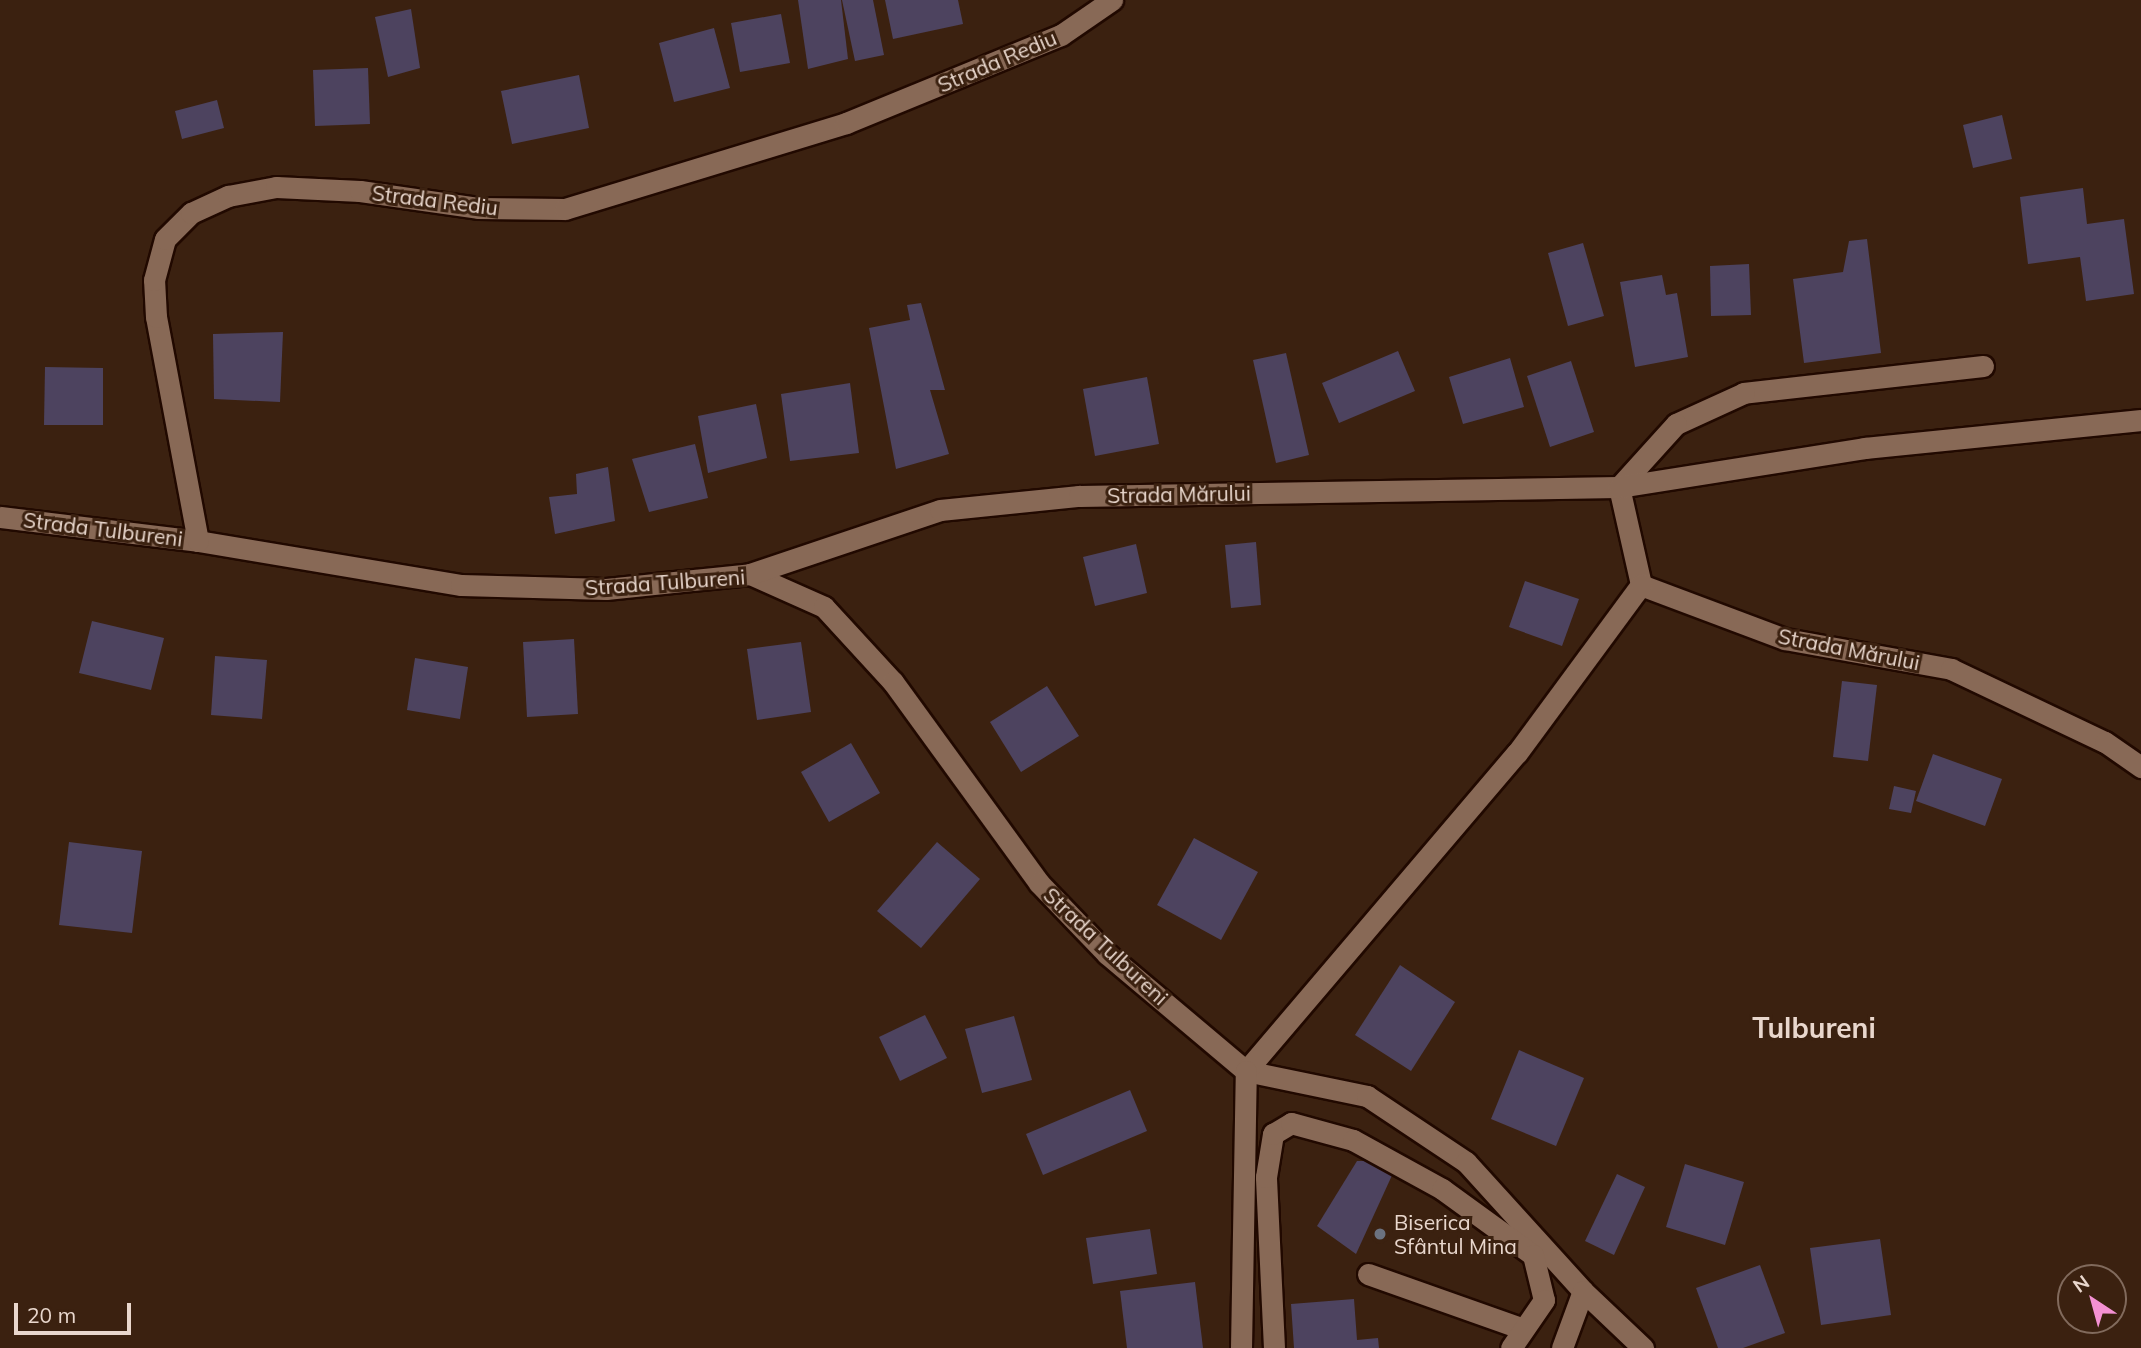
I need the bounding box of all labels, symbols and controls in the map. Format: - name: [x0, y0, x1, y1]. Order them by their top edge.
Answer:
- street label: Strada Rediu: [934, 25, 1060, 97]
- street label: Strada Rediu: [371, 180, 499, 220]
- street label: Strada Mărului: [1107, 480, 1251, 508]
- street label: Strada Tulbureni: [22, 507, 184, 551]
- street label: Strada Tulbureni: [584, 564, 746, 600]
- street label: Strada Mărului: [1776, 623, 1922, 675]
- street label: Strada Tulbureni: [1039, 882, 1173, 1010]
- district label: Tulbureni: [1752, 1011, 1876, 1045]
- place label: Biserica Sfântul Mina: [1394, 1209, 1517, 1259]
- marker: Biserica Sfântul Mina: [1372, 1226, 1388, 1242]
- north arrow: [2057, 1264, 2127, 1334]
- text: N: [2068, 1270, 2094, 1298]
- scale bar: [18, 1288, 135, 1332]
- text: 20 m: [27, 1302, 76, 1328]

